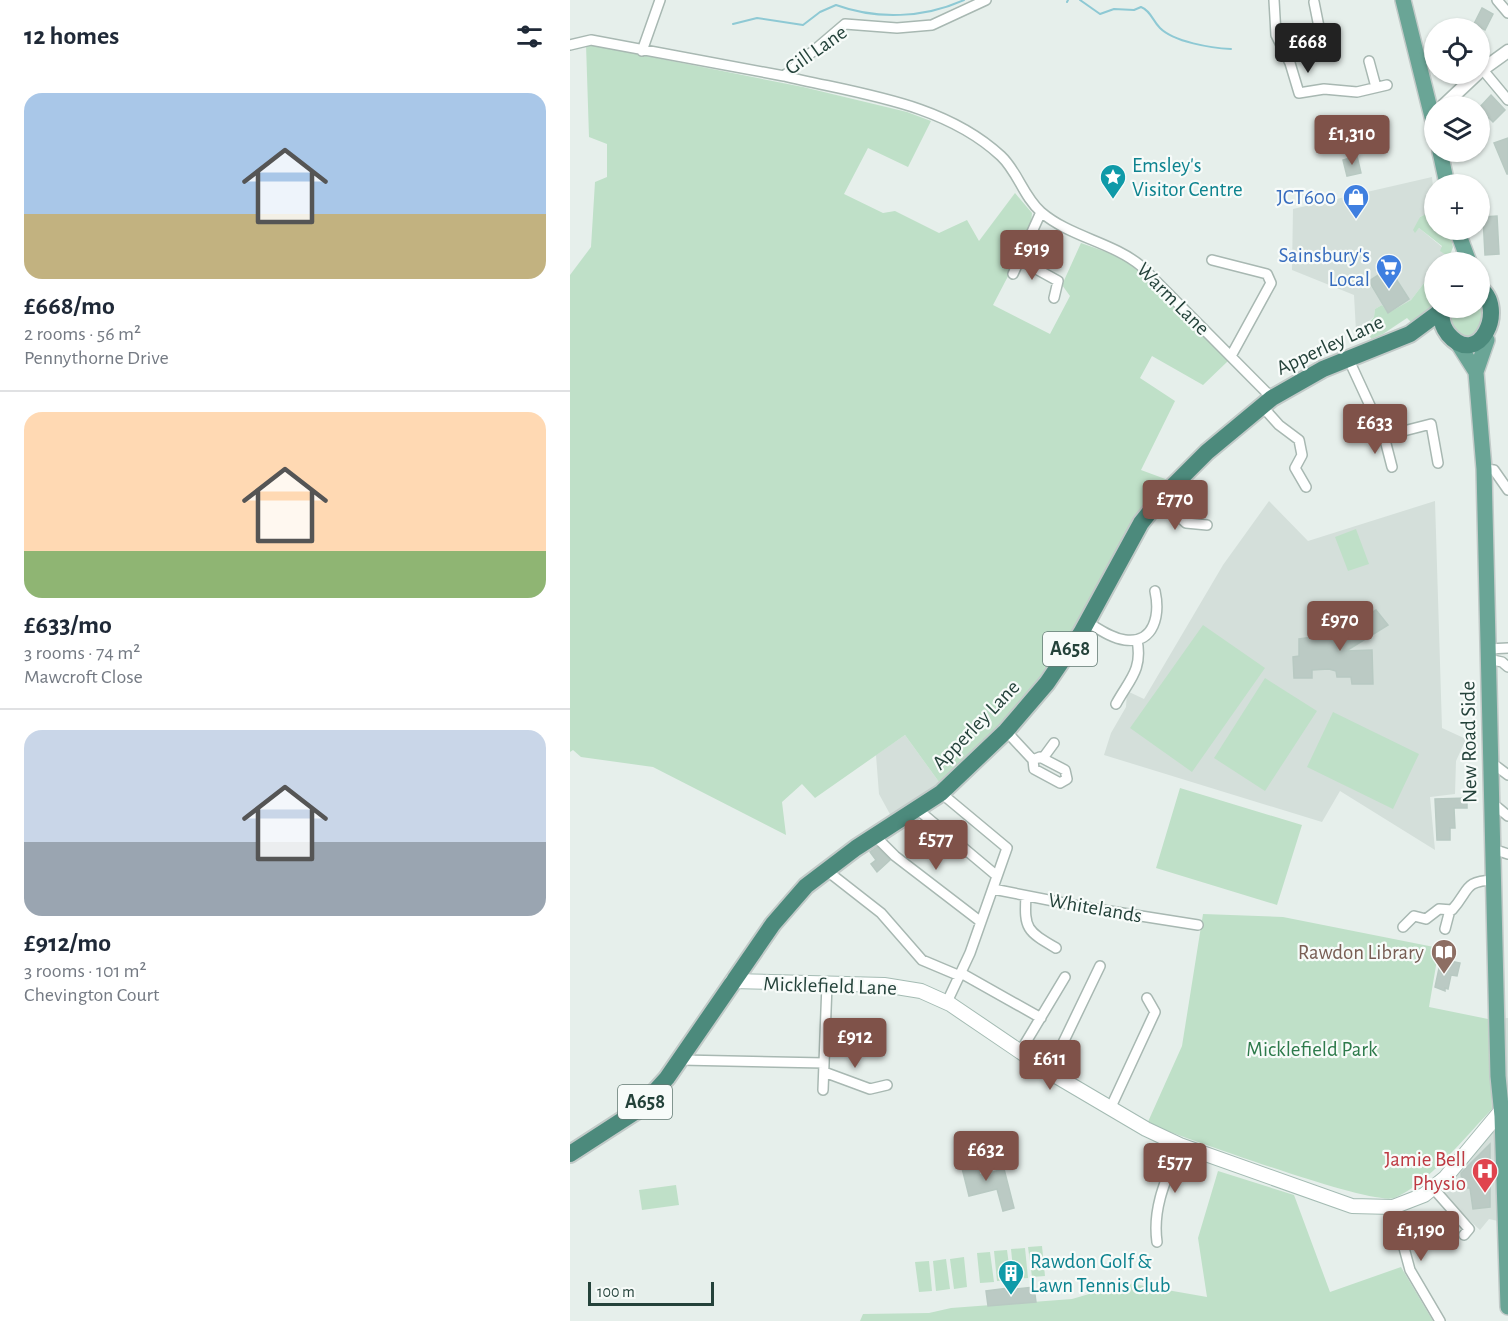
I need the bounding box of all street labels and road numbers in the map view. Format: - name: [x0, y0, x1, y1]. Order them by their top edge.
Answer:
- street label: Gill Lane: [781, 21, 851, 79]
- street label: Warm Lane: [1133, 259, 1213, 339]
- street label: Apperley Lane: [1273, 311, 1387, 379]
- road number: A658: [1043, 632, 1097, 666]
- street label: Apperley Lane: [928, 676, 1024, 774]
- street label: New Road Side: [1457, 681, 1481, 803]
- street label: Whitelands: [1046, 889, 1144, 927]
- street label: Micklefield Lane: [763, 973, 897, 999]
- road number: A658: [618, 1085, 672, 1119]

